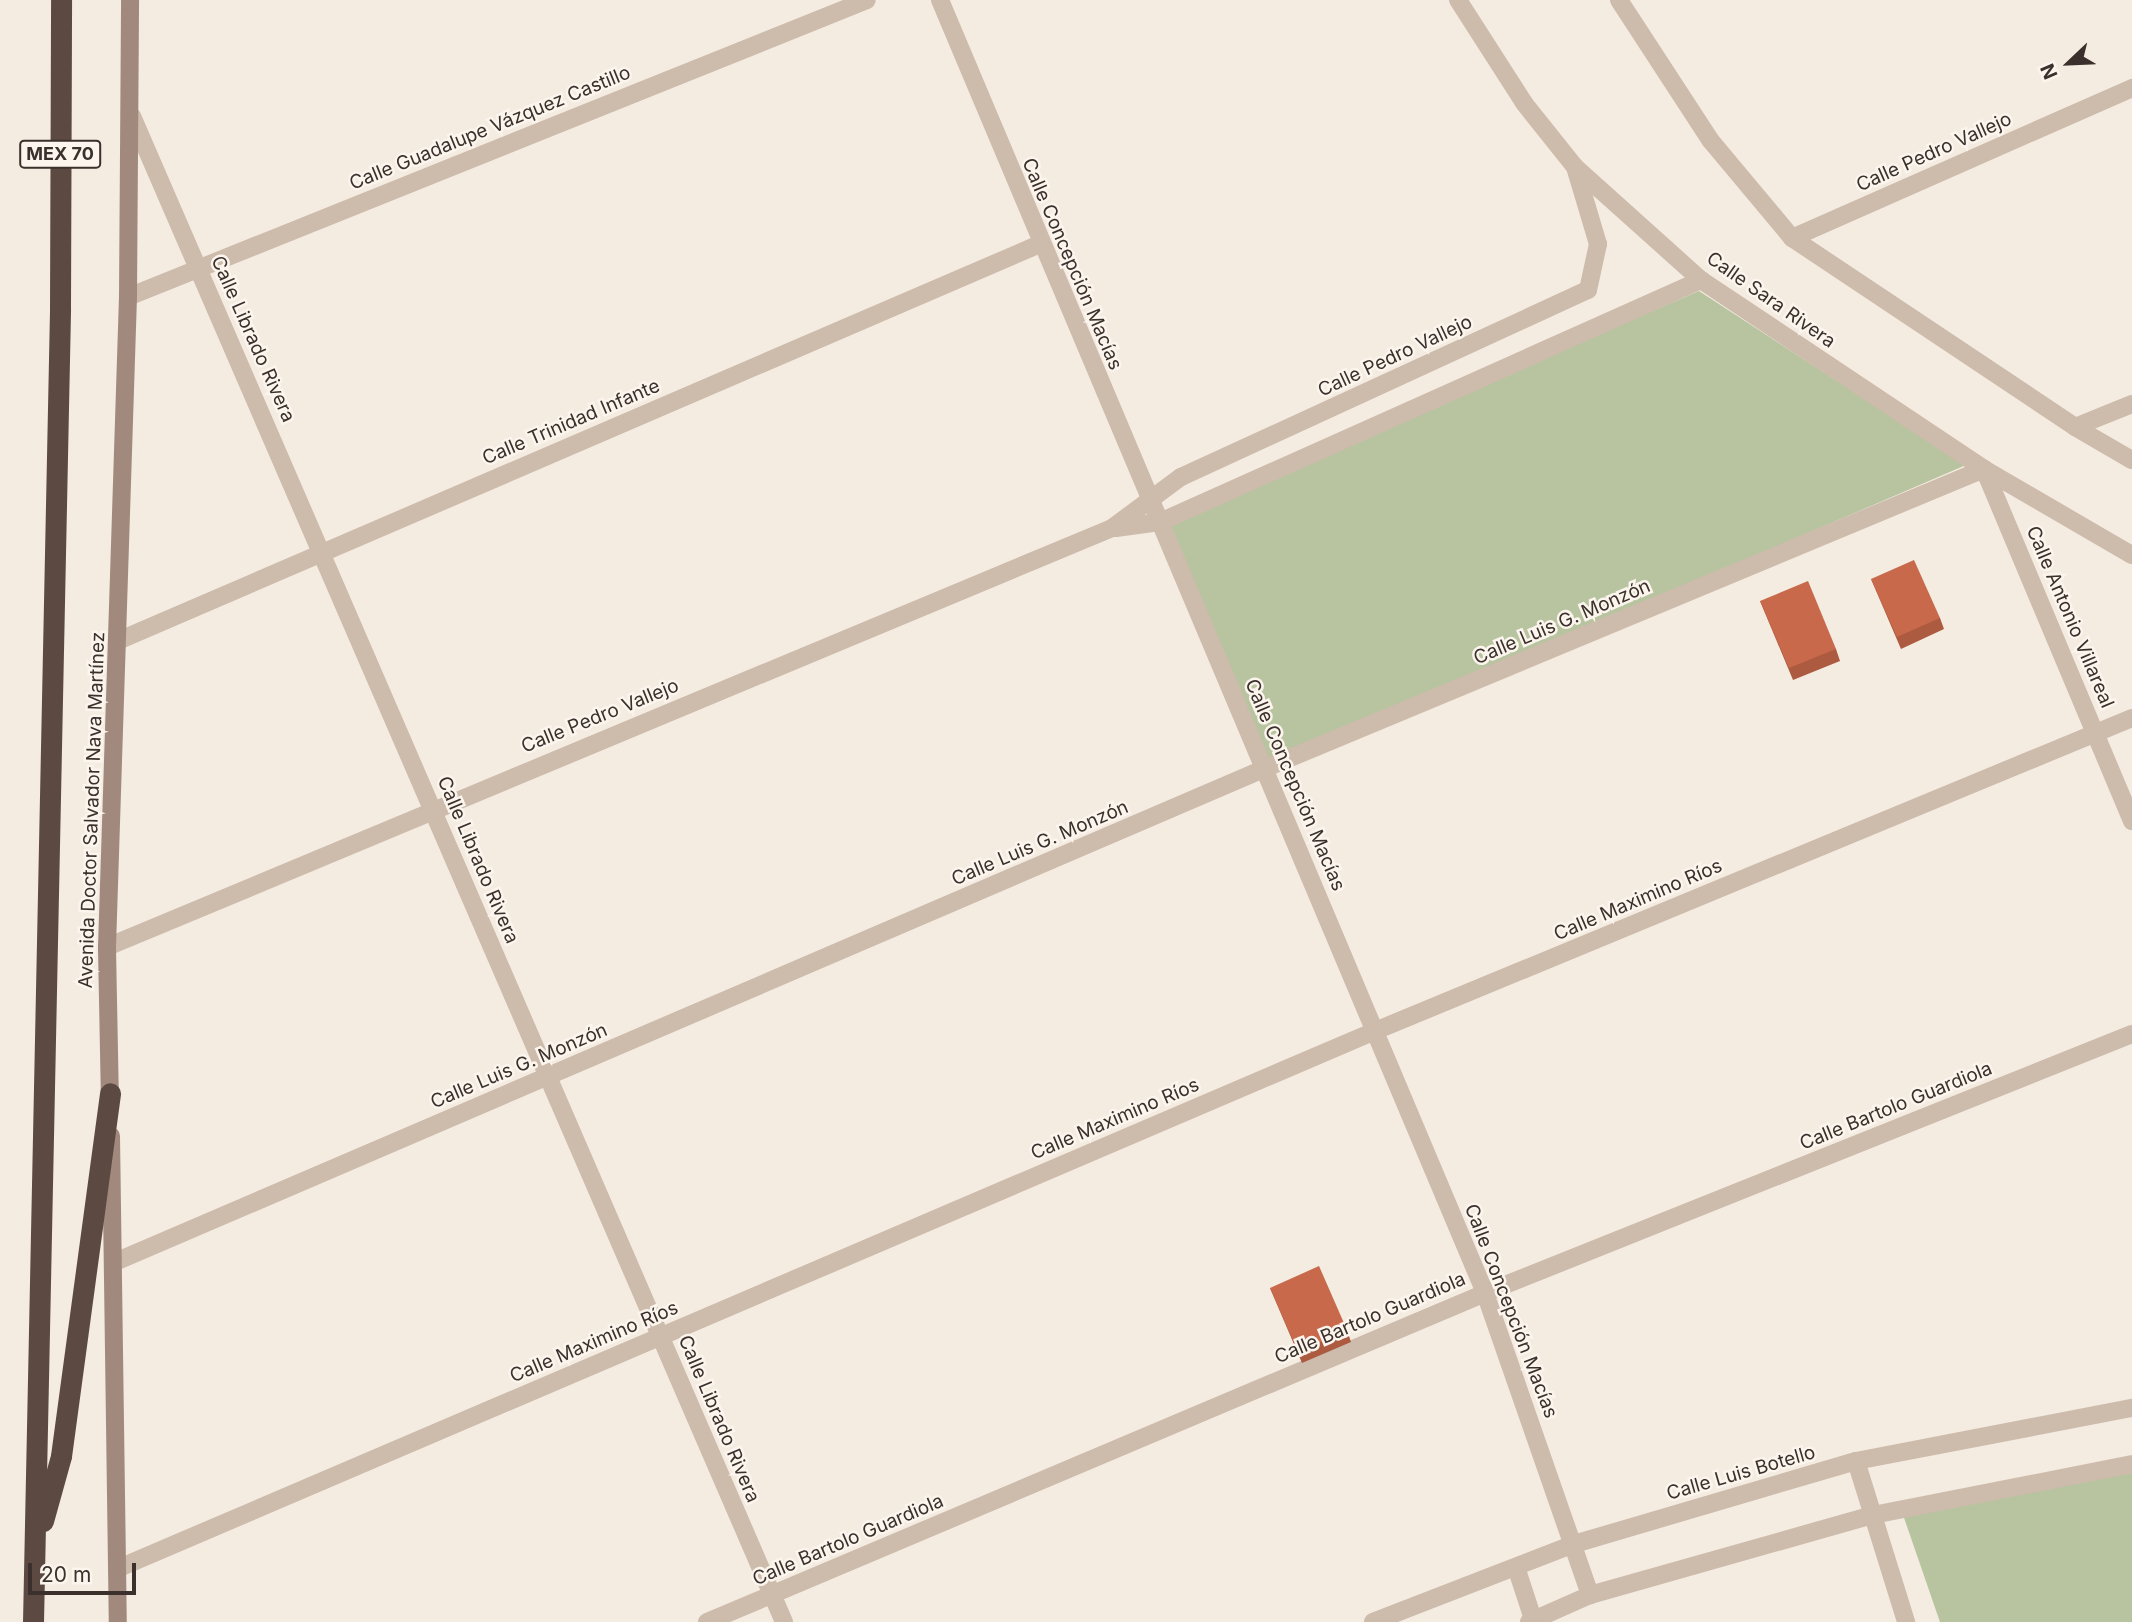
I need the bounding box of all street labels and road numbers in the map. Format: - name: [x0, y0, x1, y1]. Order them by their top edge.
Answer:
- street label: Calle Guadalupe Vázquez Castillo: [346, 61, 634, 195]
- street label: Calle Pedro Vallejo: [1853, 108, 2015, 196]
- road number: MEX 70: [18, 140, 102, 168]
- street label: Calle Concepción Macías: [1017, 155, 1127, 373]
- street label: Calle Sara Rivera: [1702, 247, 1840, 353]
- street label: Calle Librado Rivera: [206, 252, 300, 426]
- street label: Calle Pedro Vallejo: [1314, 310, 1476, 402]
- street label: Calle Trinidad Infante: [479, 374, 663, 470]
- street label: Calle Antonio Villareal: [2021, 523, 2119, 711]
- street label: Calle Luis G. Monzón: [1470, 574, 1654, 670]
- street label: Avenida Doctor Salvador Nava Martínez: [74, 631, 110, 989]
- street label: Calle Pedro Vallejo: [518, 674, 682, 758]
- street label: Calle Concepción Macías: [1240, 676, 1350, 894]
- street label: Calle Librado Rivera: [432, 773, 524, 947]
- street label: Calle Luis G. Monzón: [948, 795, 1132, 891]
- street label: Calle Maximino Ríos: [1550, 854, 1726, 946]
- street label: Calle Luis G. Monzón: [427, 1018, 611, 1114]
- street label: Calle Bartolo Guardiola: [1797, 1057, 1995, 1155]
- street label: Calle Maximino Ríos: [1027, 1073, 1203, 1165]
- street label: Calle Concepción Macías: [1460, 1201, 1562, 1421]
- street label: Calle Bartolo Guardiola: [1271, 1267, 1469, 1369]
- street label: Calle Maximino Ríos: [506, 1296, 682, 1388]
- street label: Calle Librado Rivera: [673, 1332, 765, 1506]
- street label: Calle Luis Botello: [1664, 1441, 1818, 1505]
- street label: Calle Bartolo Guardiola: [749, 1489, 947, 1591]

